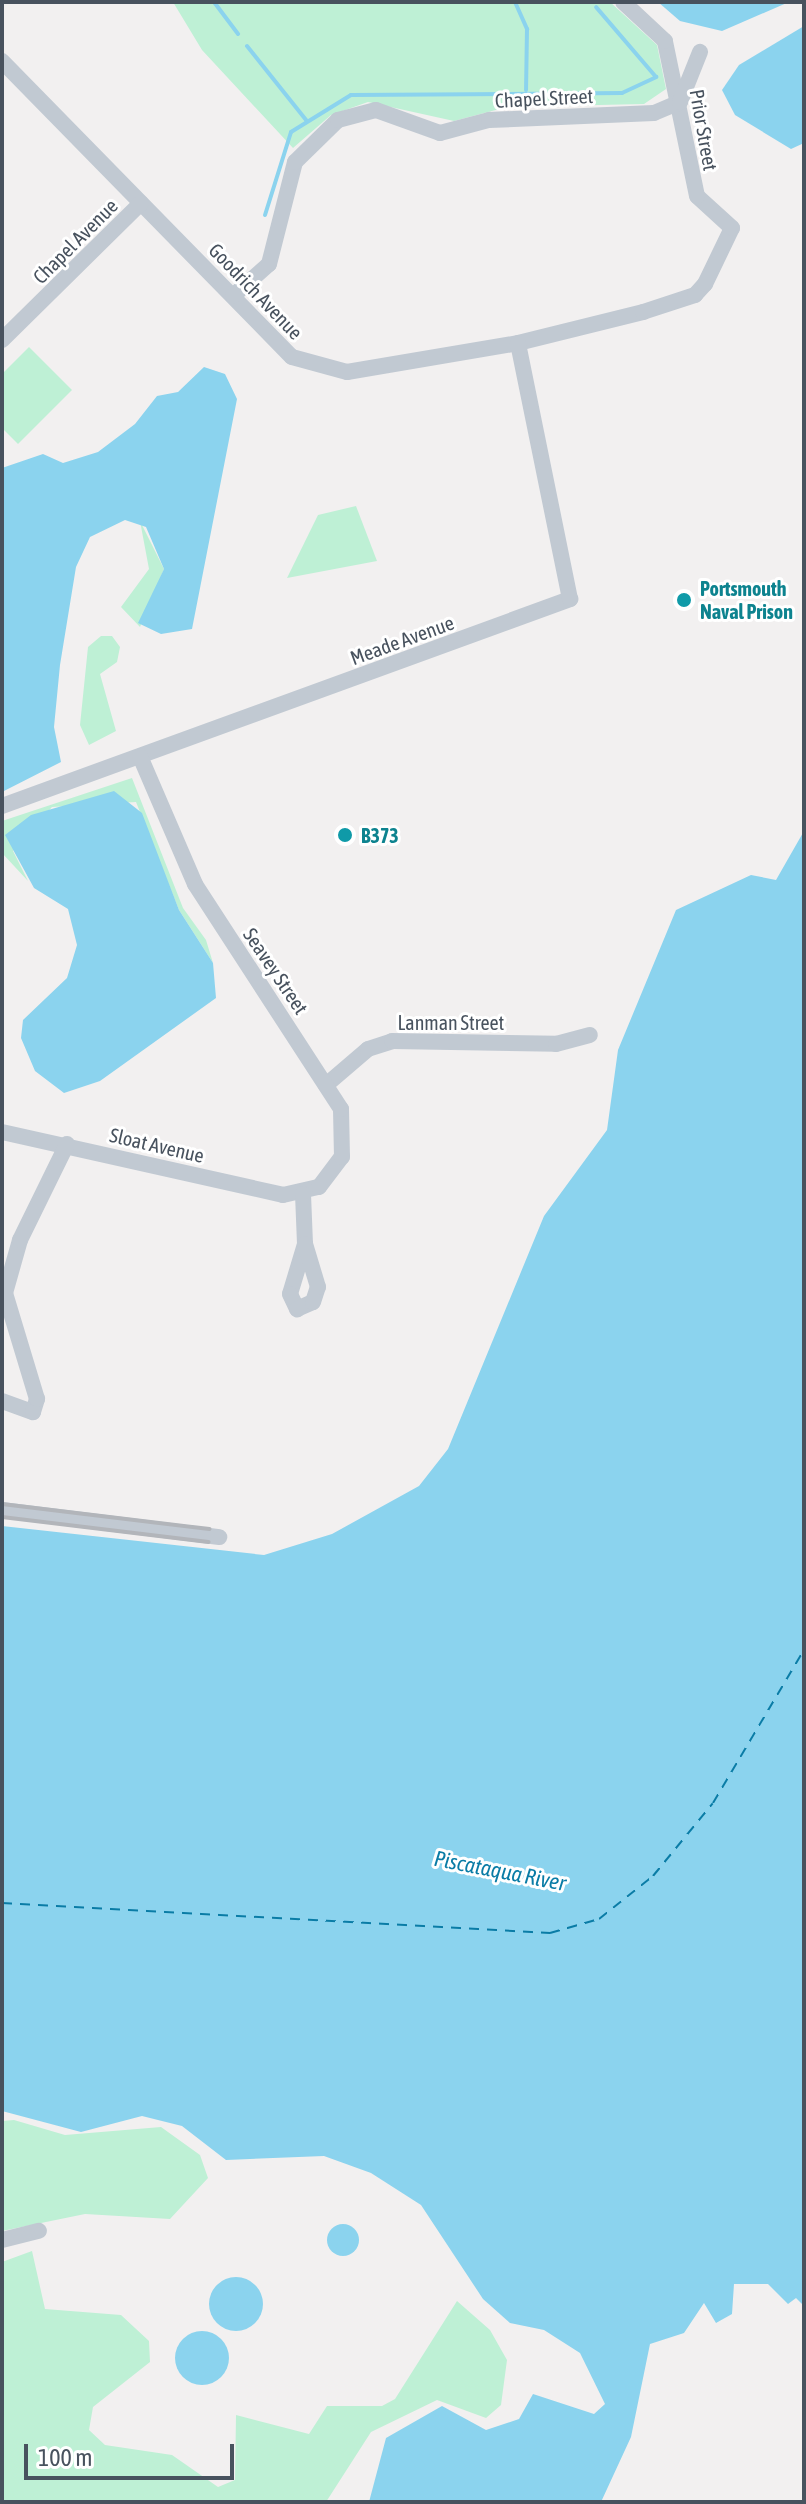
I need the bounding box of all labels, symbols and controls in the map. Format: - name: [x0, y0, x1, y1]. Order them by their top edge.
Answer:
- street label: Chapel Street: [494, 83, 594, 113]
- street label: Prior Street: [685, 87, 723, 173]
- street label: Chapel Avenue: [28, 194, 122, 288]
- street label: Goodrich Avenue: [204, 238, 308, 344]
- place label: Portsmouth Naval Prison: [700, 576, 793, 623]
- marker: Portsmouth Naval Prison: [675, 591, 693, 609]
- street label: Meade Avenue: [347, 610, 457, 670]
- place label: B373: [361, 823, 399, 847]
- marker: B373: [336, 826, 354, 844]
- street label: Seavey Street: [238, 923, 314, 1019]
- street label: Lanman Street: [398, 1010, 504, 1034]
- street label: Sloat Avenue: [108, 1123, 206, 1167]
- water label: Piscataqua River: [432, 1845, 568, 1897]
- scale bar: [28, 2428, 238, 2478]
- text: 100 m: [38, 2444, 92, 2471]

